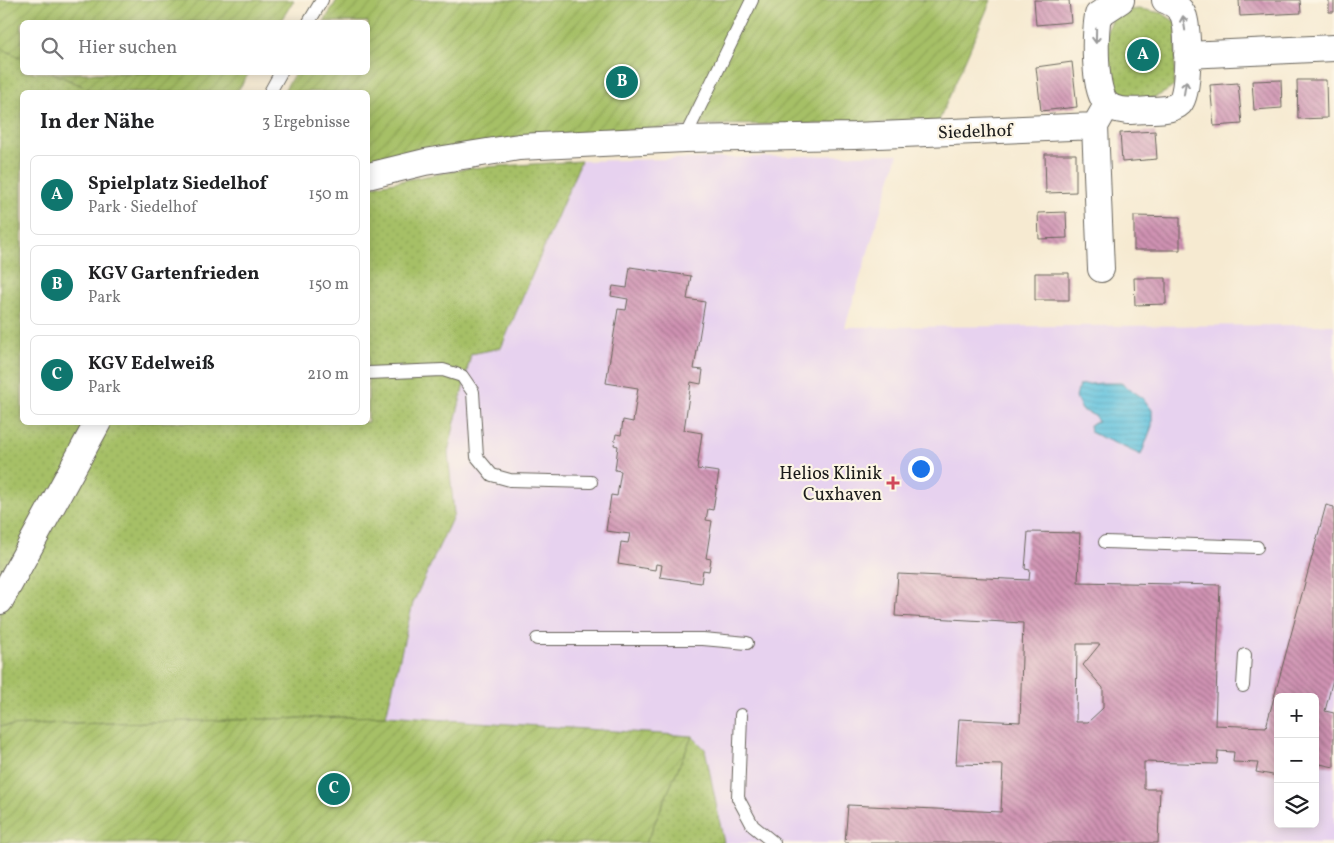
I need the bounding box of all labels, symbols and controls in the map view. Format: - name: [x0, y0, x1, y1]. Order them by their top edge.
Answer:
- one-way arrow: [1178, 15, 1188, 31]
- search box: [20, 20, 370, 75]
- one-way arrow: [1091, 28, 1101, 44]
- icon: search: [38, 34, 66, 62]
- text: Hier suchen: [78, 35, 177, 61]
- pin: A: [1127, 36, 1159, 74]
- pin: B: [606, 63, 638, 101]
- one-way arrow: [1181, 80, 1191, 96]
- text: In der Nähe: [40, 108, 155, 137]
- text: 3 Ergebnisse: [262, 112, 350, 134]
- street label: Siedelhof: [937, 119, 1015, 146]
- text: Spielplatz Siedelhof: [88, 171, 267, 197]
- text: A: [51, 184, 63, 206]
- text: 150 m: [308, 184, 349, 206]
- text: Park · Siedelhof: [88, 197, 196, 219]
- text: KGV Gartenfrieden: [88, 261, 260, 287]
- text: B: [52, 274, 62, 296]
- text: 150 m: [308, 274, 349, 296]
- text: Park: [88, 287, 121, 309]
- text: KGV Edelweiß: [88, 351, 215, 377]
- text: C: [52, 364, 62, 386]
- text: 210 m: [307, 364, 349, 386]
- text: Park: [88, 377, 121, 399]
- your location: [908, 456, 934, 482]
- place label: Helios Klinik Cuxhaven: [779, 462, 882, 508]
- marker: Helios Klinik Cuxhaven: [886, 476, 900, 490]
- map controls: [1274, 693, 1319, 828]
- button: +: [1274, 693, 1319, 738]
- button: −: [1274, 738, 1319, 783]
- pin: C: [318, 770, 350, 808]
- button: layers: [1274, 783, 1319, 828]

